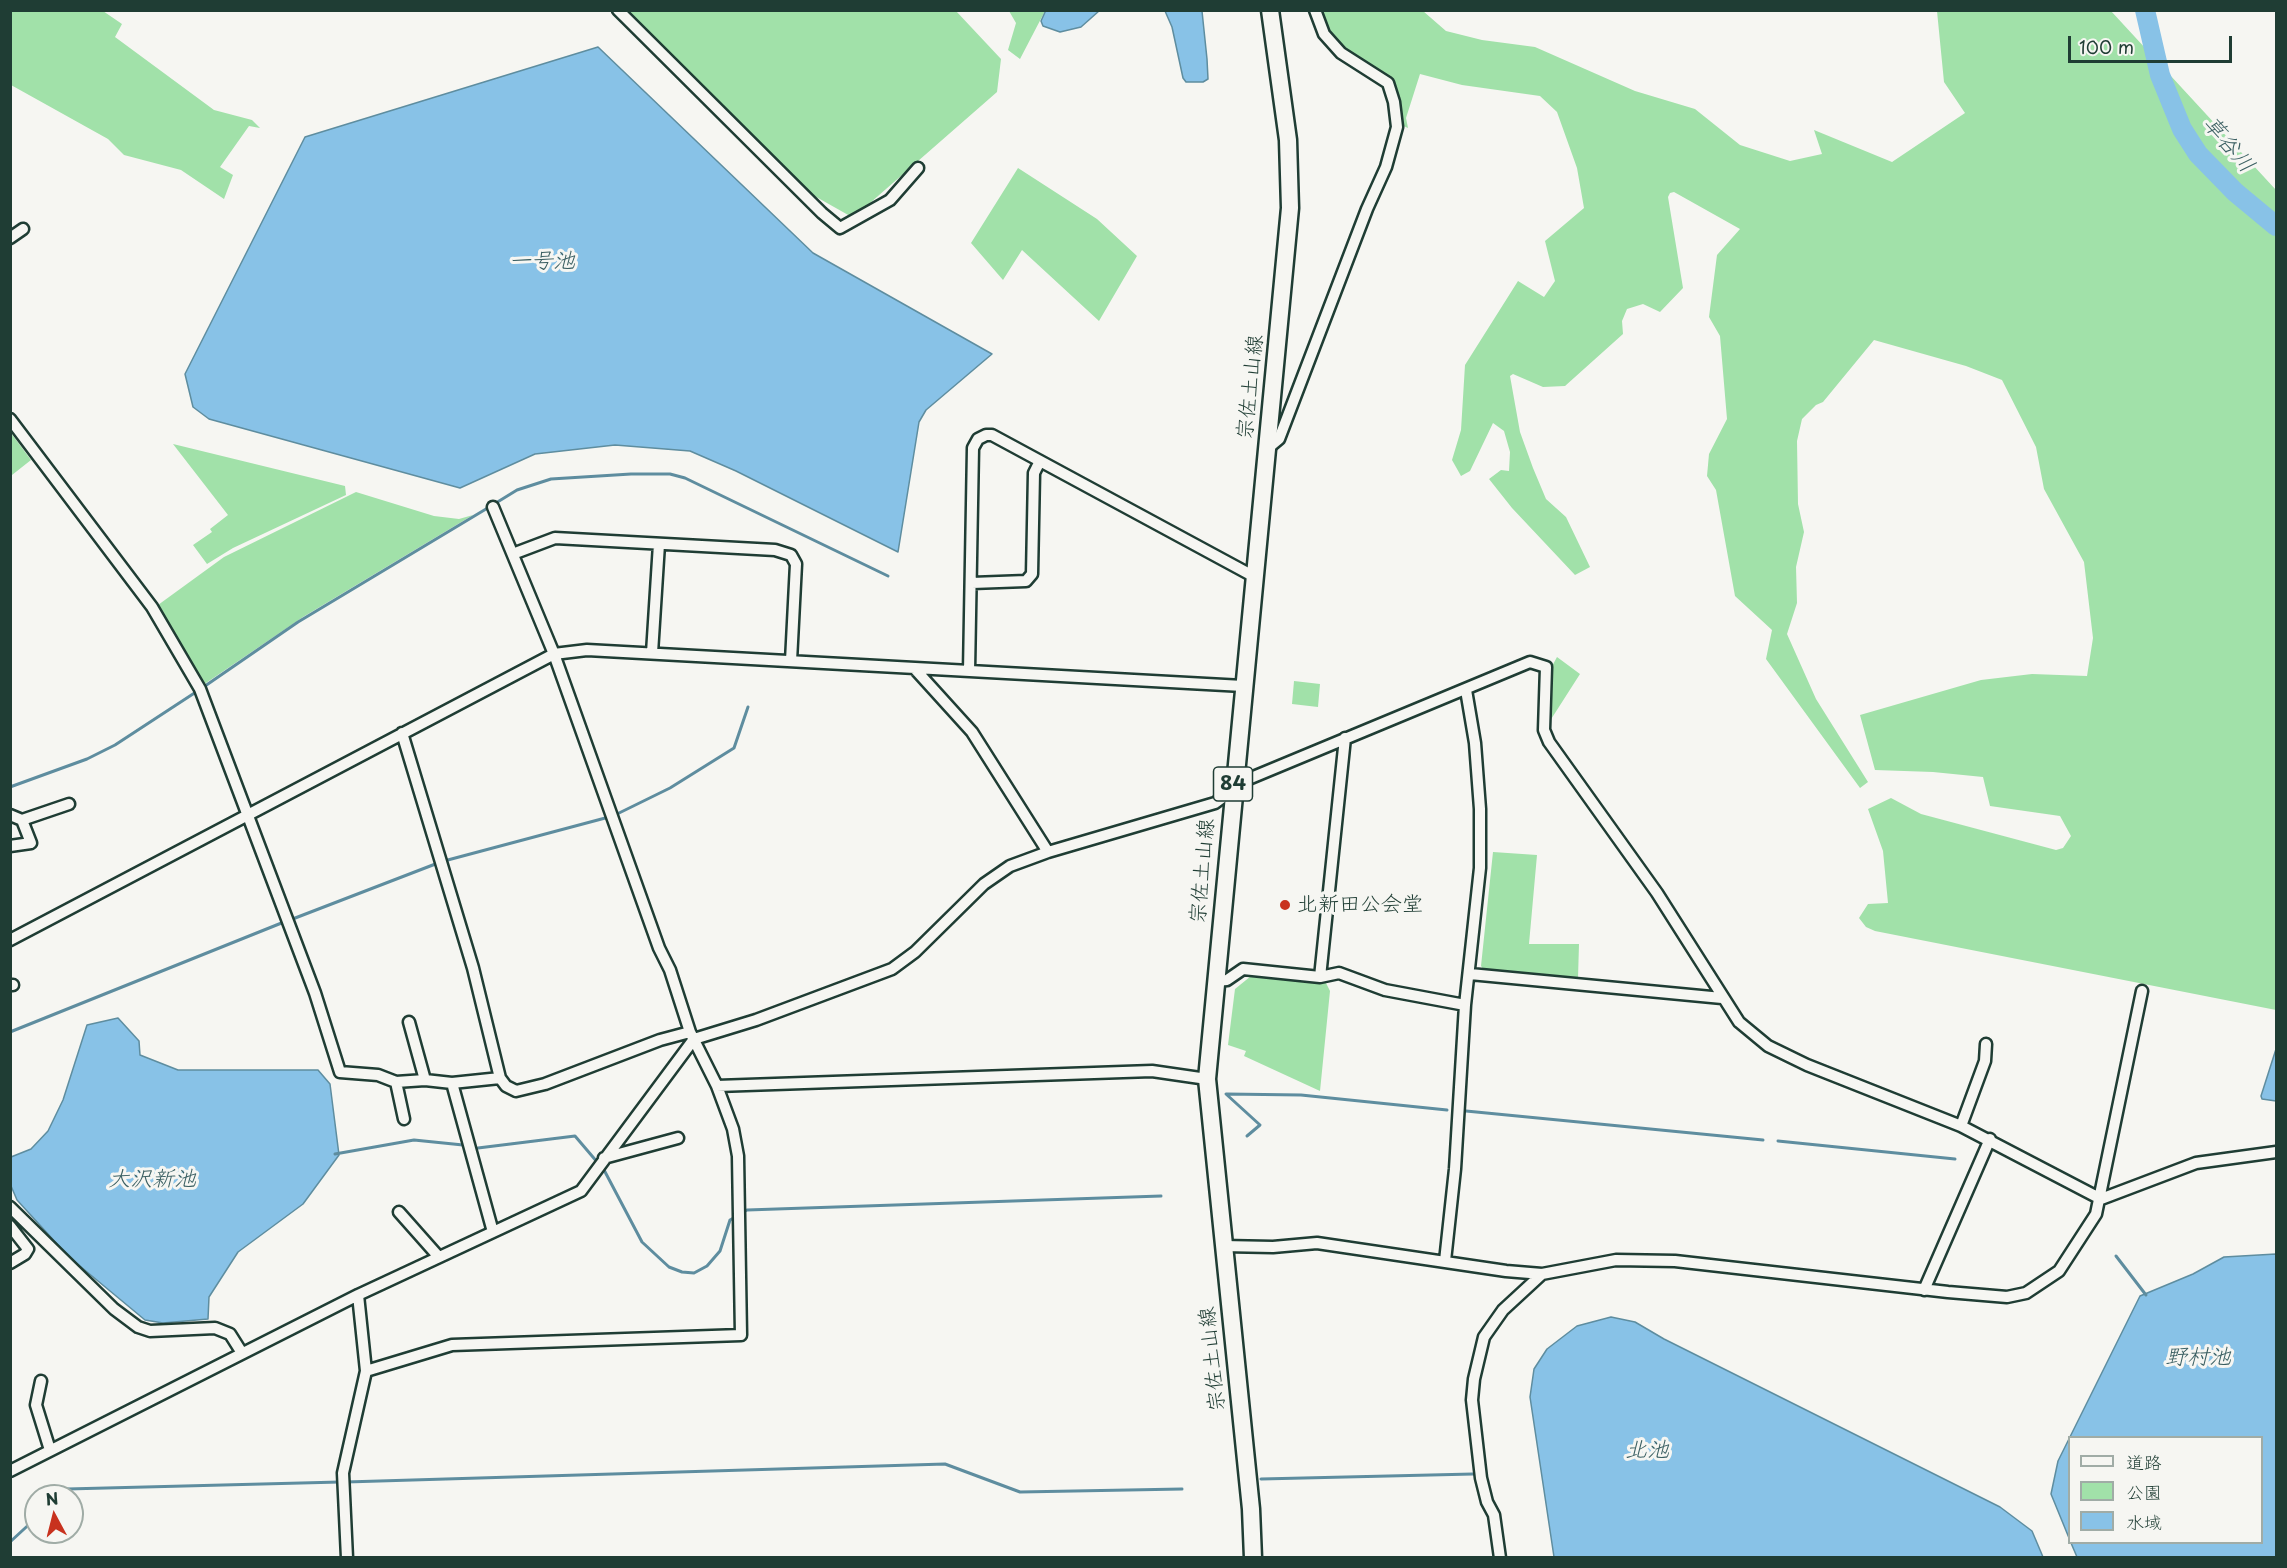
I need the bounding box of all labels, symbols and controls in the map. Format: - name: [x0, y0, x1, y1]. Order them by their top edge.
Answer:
- scale bar: [2071, 24, 2234, 62]
- text: 100 m: [2079, 33, 2134, 60]
- water label: 草谷川: [2197, 111, 2259, 179]
- water label: 一号池: [509, 249, 575, 275]
- street label: 宗佐土山線: [1233, 333, 1269, 441]
- road number: 84: [1214, 767, 1252, 801]
- street label: 宗佐土山線: [1186, 818, 1220, 924]
- place label: 北新田公会堂: [1297, 892, 1423, 918]
- marker: 北新田公会堂: [1278, 898, 1292, 912]
- water label: 大沢新池: [108, 1167, 196, 1193]
- street label: 宗佐土山線: [1195, 1305, 1231, 1413]
- water label: 野村池: [2165, 1345, 2231, 1371]
- legend: [2068, 1436, 2263, 1544]
- water label: 北池: [1625, 1438, 1669, 1464]
- text: 道路: [2126, 1448, 2162, 1475]
- text: 公園: [2126, 1478, 2162, 1505]
- north arrow: [24, 1484, 84, 1544]
- text: N: [44, 1485, 60, 1511]
- text: 水域: [2126, 1508, 2162, 1535]

